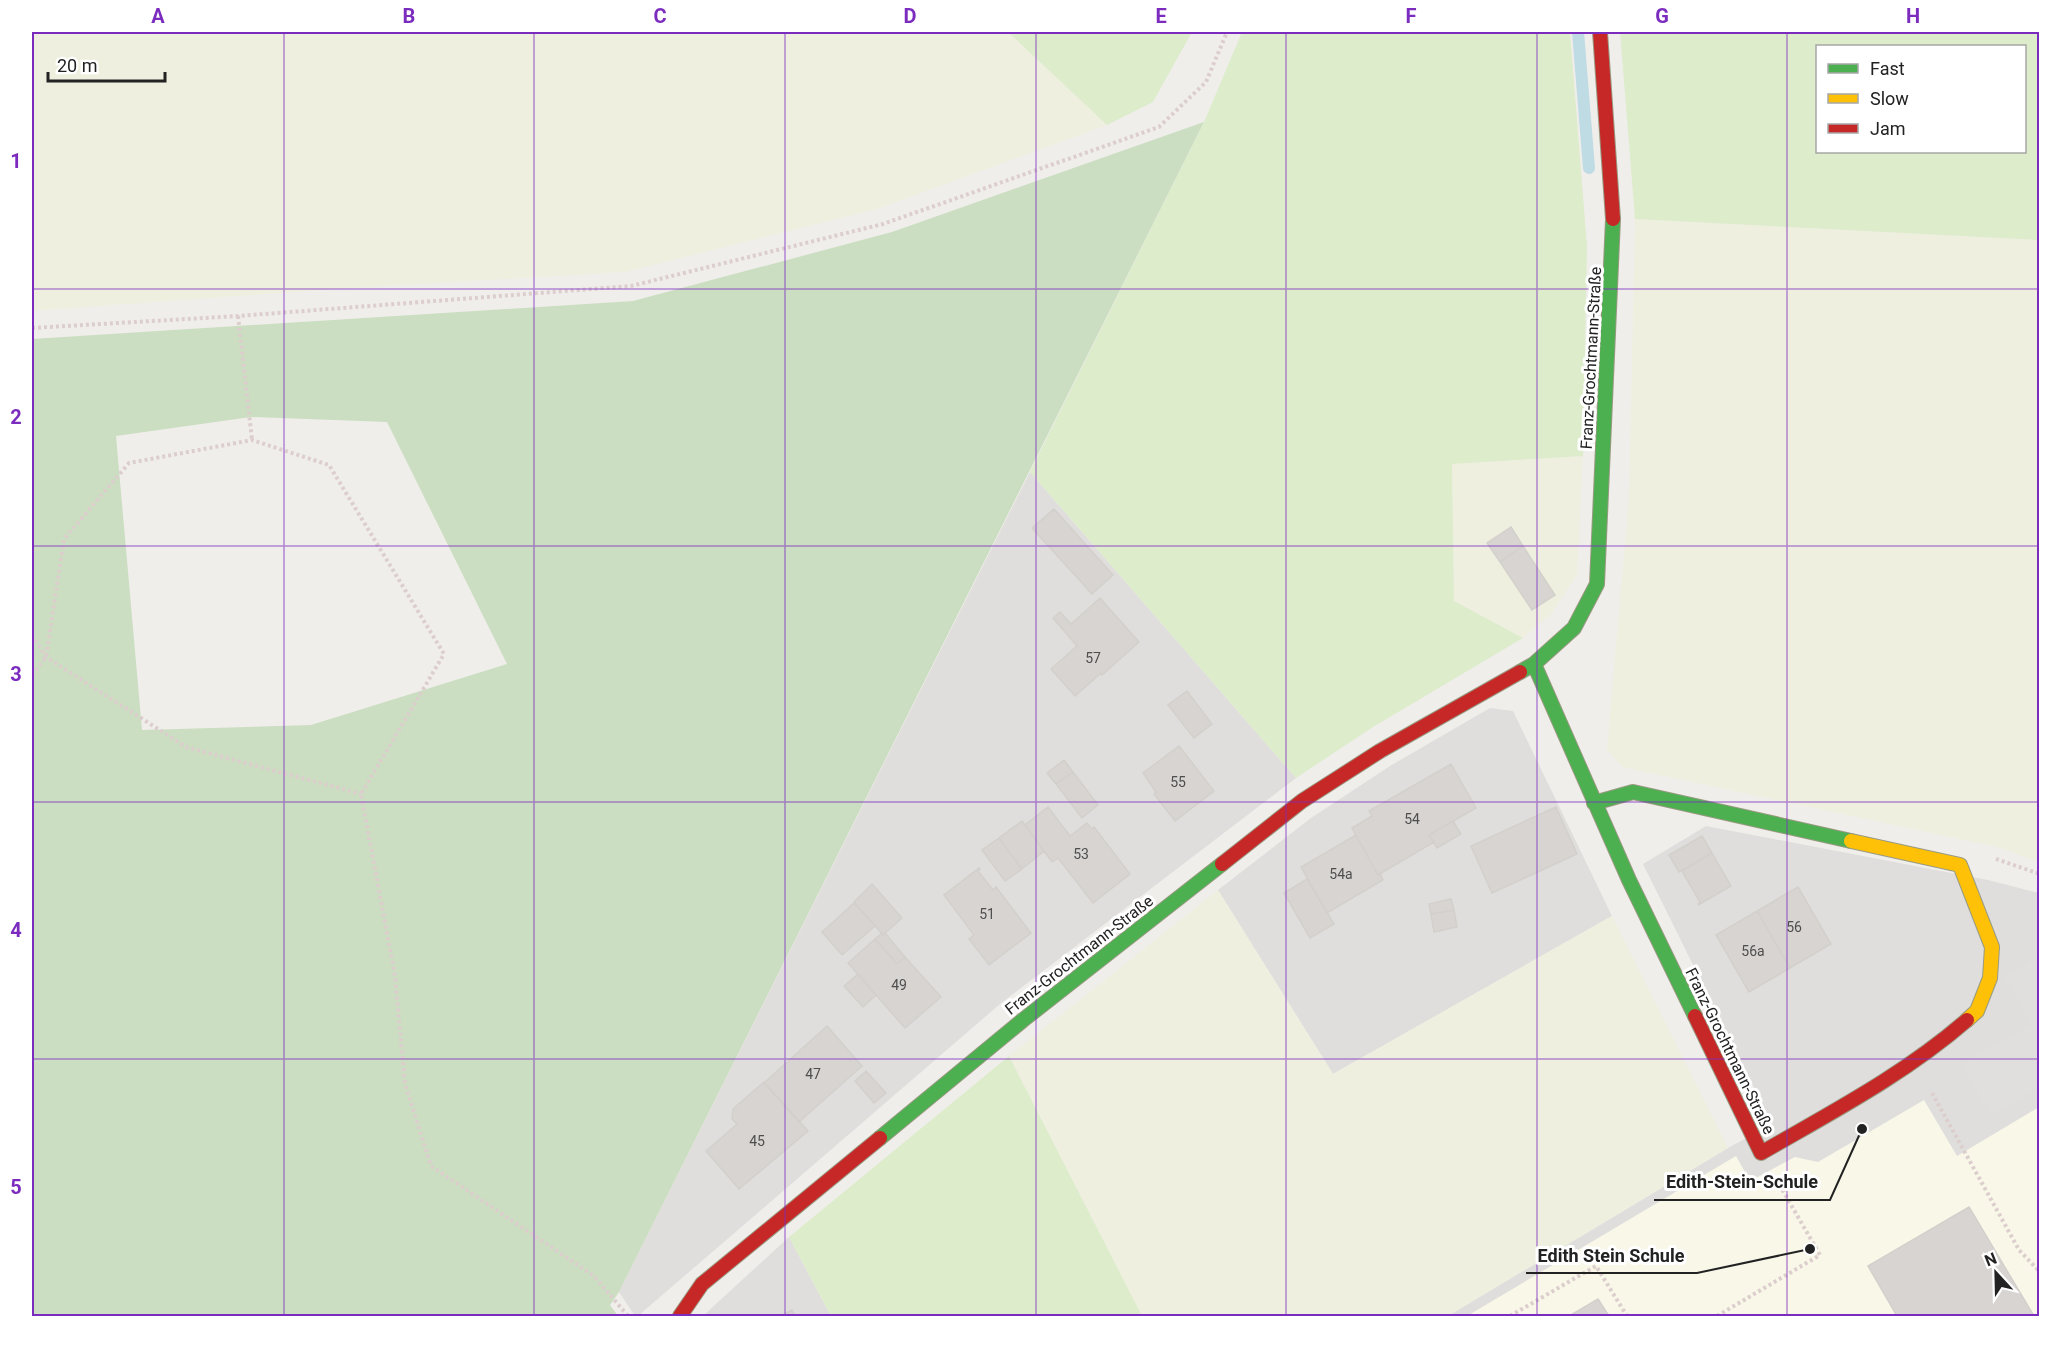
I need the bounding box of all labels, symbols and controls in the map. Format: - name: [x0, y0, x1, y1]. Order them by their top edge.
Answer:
- text: A: [151, 4, 165, 28]
- text: B: [403, 4, 415, 28]
- text: C: [653, 4, 667, 28]
- text: D: [904, 4, 917, 28]
- text: E: [1155, 4, 1167, 28]
- text: F: [1406, 4, 1417, 28]
- text: G: [1655, 4, 1669, 28]
- text: H: [1906, 4, 1920, 28]
- scale bar: [48, 45, 165, 83]
- legend: [1816, 45, 2026, 153]
- text: 20 m: [57, 55, 97, 76]
- text: Fast: [1870, 58, 1905, 79]
- text: Slow: [1870, 88, 1909, 109]
- text: Jam: [1870, 118, 1906, 139]
- text: 1: [10, 149, 22, 173]
- street label: Franz-Grochtmann-Straße: [1577, 266, 1605, 450]
- text: 2: [10, 405, 22, 429]
- house number: 57: [1085, 650, 1101, 666]
- text: 3: [10, 662, 22, 686]
- house number: 55: [1170, 774, 1186, 790]
- house number: 54: [1404, 811, 1420, 827]
- house number: 53: [1073, 846, 1089, 862]
- house number: 54a: [1329, 866, 1353, 882]
- street label: Franz-Grochtmann-Straße: [1001, 891, 1157, 1019]
- house number: 51: [979, 906, 995, 922]
- text: 4: [10, 918, 22, 942]
- house number: 56: [1786, 919, 1802, 935]
- house number: 56a: [1741, 943, 1765, 959]
- street label: Franz-Grochtmann-Straße: [1681, 965, 1779, 1137]
- house number: 49: [891, 977, 907, 993]
- house number: 47: [805, 1066, 821, 1082]
- house number: 45: [749, 1133, 765, 1149]
- callout: Edith-Stein-Schule: [1654, 1164, 1830, 1200]
- text: Edith-Stein-Schule: [1666, 1171, 1818, 1192]
- text: 5: [10, 1175, 22, 1199]
- callout: Edith Stein Schule: [1526, 1237, 1697, 1273]
- north arrow: [1966, 1243, 2026, 1303]
- text: Edith Stein Schule: [1538, 1245, 1685, 1266]
- text: N: [1982, 1249, 1999, 1270]

